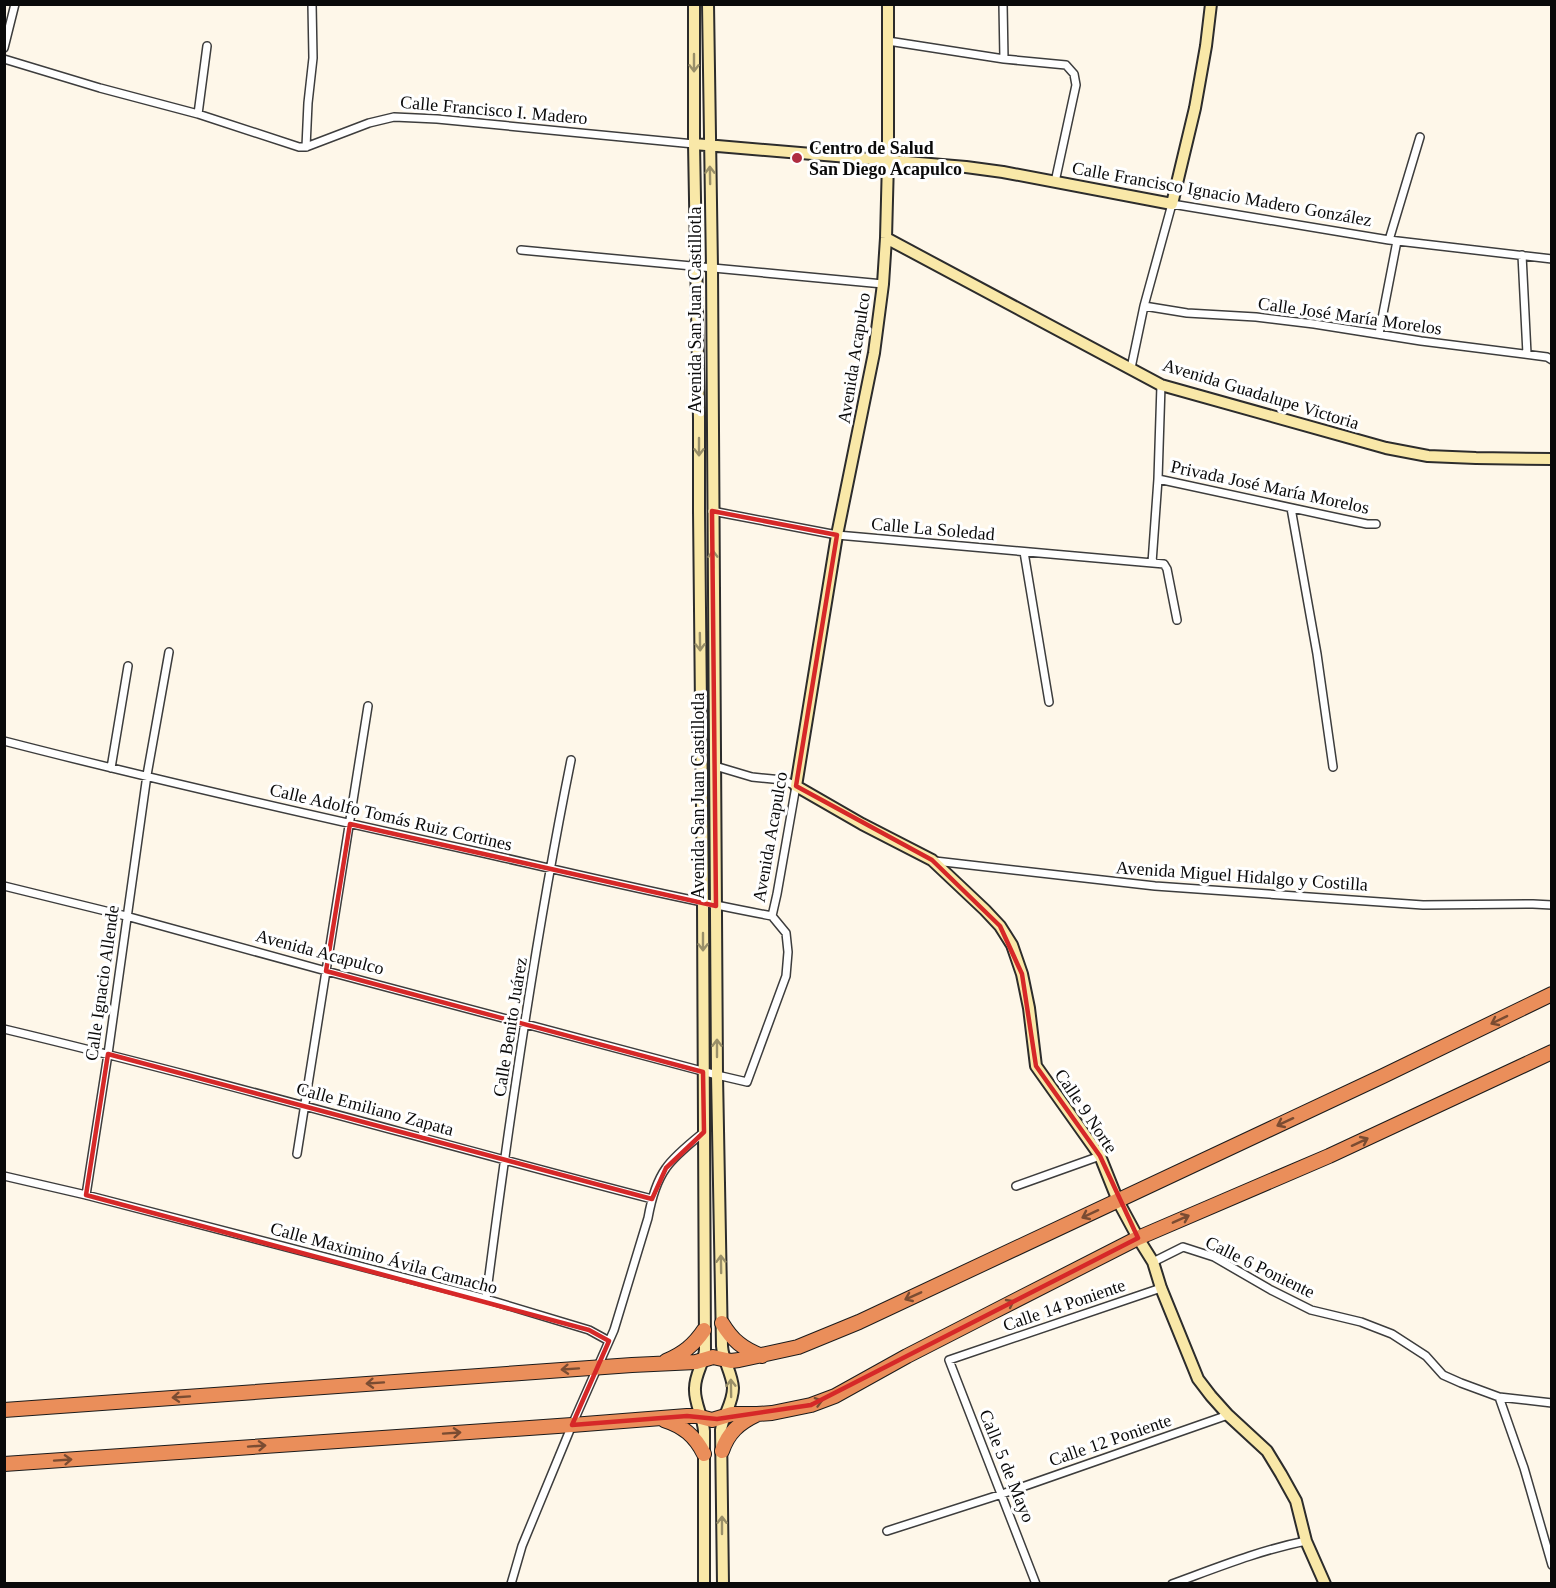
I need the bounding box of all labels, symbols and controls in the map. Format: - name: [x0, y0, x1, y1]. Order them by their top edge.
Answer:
- one-way arrow: [688, 52, 700, 72]
- street label: Calle Francisco I. Madero: [400, 92, 588, 128]
- place label: Centro de Salud San Diego Acapulco: [809, 138, 962, 179]
- marker: Centro de Salud San Diego Acapulco: [790, 151, 804, 165]
- street label: Calle Francisco Ignacio Madero González: [1071, 158, 1373, 230]
- one-way arrow: [705, 166, 716, 186]
- street label: Avenida San Juan Castillotla: [685, 206, 705, 414]
- street label: Avenida Acapulco: [834, 291, 874, 425]
- street label: Calle José María Morelos: [1257, 293, 1443, 339]
- street label: Avenida Guadalupe Victoria: [1160, 355, 1362, 433]
- one-way arrow: [693, 436, 705, 456]
- street label: Privada José María Morelos: [1169, 456, 1371, 518]
- street label: Calle La Soledad: [870, 514, 996, 544]
- one-way arrow: [707, 550, 719, 570]
- one-way arrow: [694, 631, 706, 651]
- street label: Avenida San Juan Castillotla: [688, 692, 708, 900]
- street label: Avenida Acapulco: [749, 770, 791, 904]
- street label: Calle Adolfo Tomás Ruiz Cortines: [268, 779, 514, 855]
- street label: Avenida Miguel Hidalgo y Costilla: [1115, 857, 1369, 895]
- street label: Calle Ignacio Allende: [81, 904, 123, 1062]
- street label: Avenida Acapulco: [254, 925, 386, 979]
- one-way arrow: [697, 931, 709, 951]
- street label: Calle Benito Juárez: [489, 956, 531, 1098]
- one-way arrow: [1490, 1014, 1508, 1026]
- one-way arrow: [711, 1039, 723, 1059]
- street label: Calle 9 Norte: [1051, 1065, 1121, 1157]
- street label: Calle Emiliano Zapata: [294, 1078, 456, 1140]
- one-way arrow: [1277, 1116, 1295, 1128]
- one-way arrow: [1351, 1136, 1369, 1147]
- one-way arrow: [1081, 1209, 1099, 1221]
- one-way arrow: [1172, 1213, 1190, 1224]
- street label: Calle Maximino Ávila Camacho: [268, 1217, 500, 1298]
- street label: Calle 6 Poniente: [1202, 1232, 1318, 1302]
- one-way arrow: [715, 1255, 727, 1275]
- street label: Calle 14 Poniente: [1000, 1275, 1128, 1335]
- one-way arrow: [904, 1292, 922, 1303]
- one-way arrow: [997, 1298, 1015, 1310]
- one-way arrow: [560, 1364, 580, 1375]
- one-way arrow: [366, 1378, 386, 1389]
- one-way arrow: [726, 1378, 737, 1398]
- one-way arrow: [171, 1392, 191, 1403]
- one-way arrow: [804, 1397, 823, 1408]
- street label: Calle 5 de Mayo: [975, 1407, 1039, 1525]
- street label: Calle 12 Poniente: [1046, 1410, 1174, 1470]
- one-way arrow: [441, 1427, 461, 1438]
- one-way arrow: [247, 1441, 267, 1452]
- one-way arrow: [52, 1454, 72, 1465]
- one-way arrow: [716, 1516, 728, 1536]

